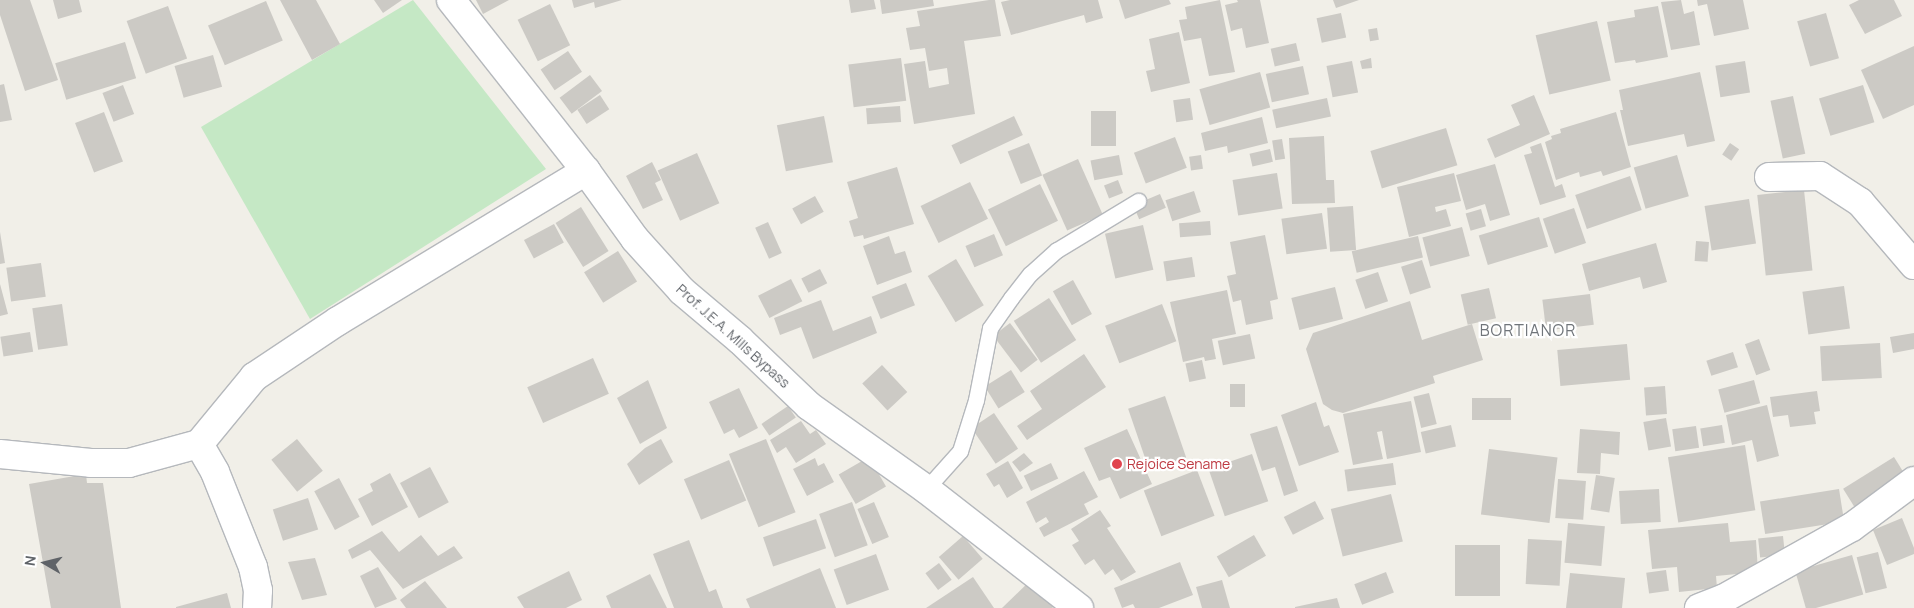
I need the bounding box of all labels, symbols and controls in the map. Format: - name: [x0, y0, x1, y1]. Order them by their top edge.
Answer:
- street label: Prof. J.E.A. Mills Bypass: [673, 281, 793, 391]
- district label: BORTIANOR: [1479, 320, 1577, 340]
- place label: Rejoice Sename: [1127, 456, 1230, 472]
- marker: Rejoice Sename: [1111, 458, 1123, 470]
- north arrow: [20, 538, 70, 588]
- text: N: [20, 555, 40, 567]

